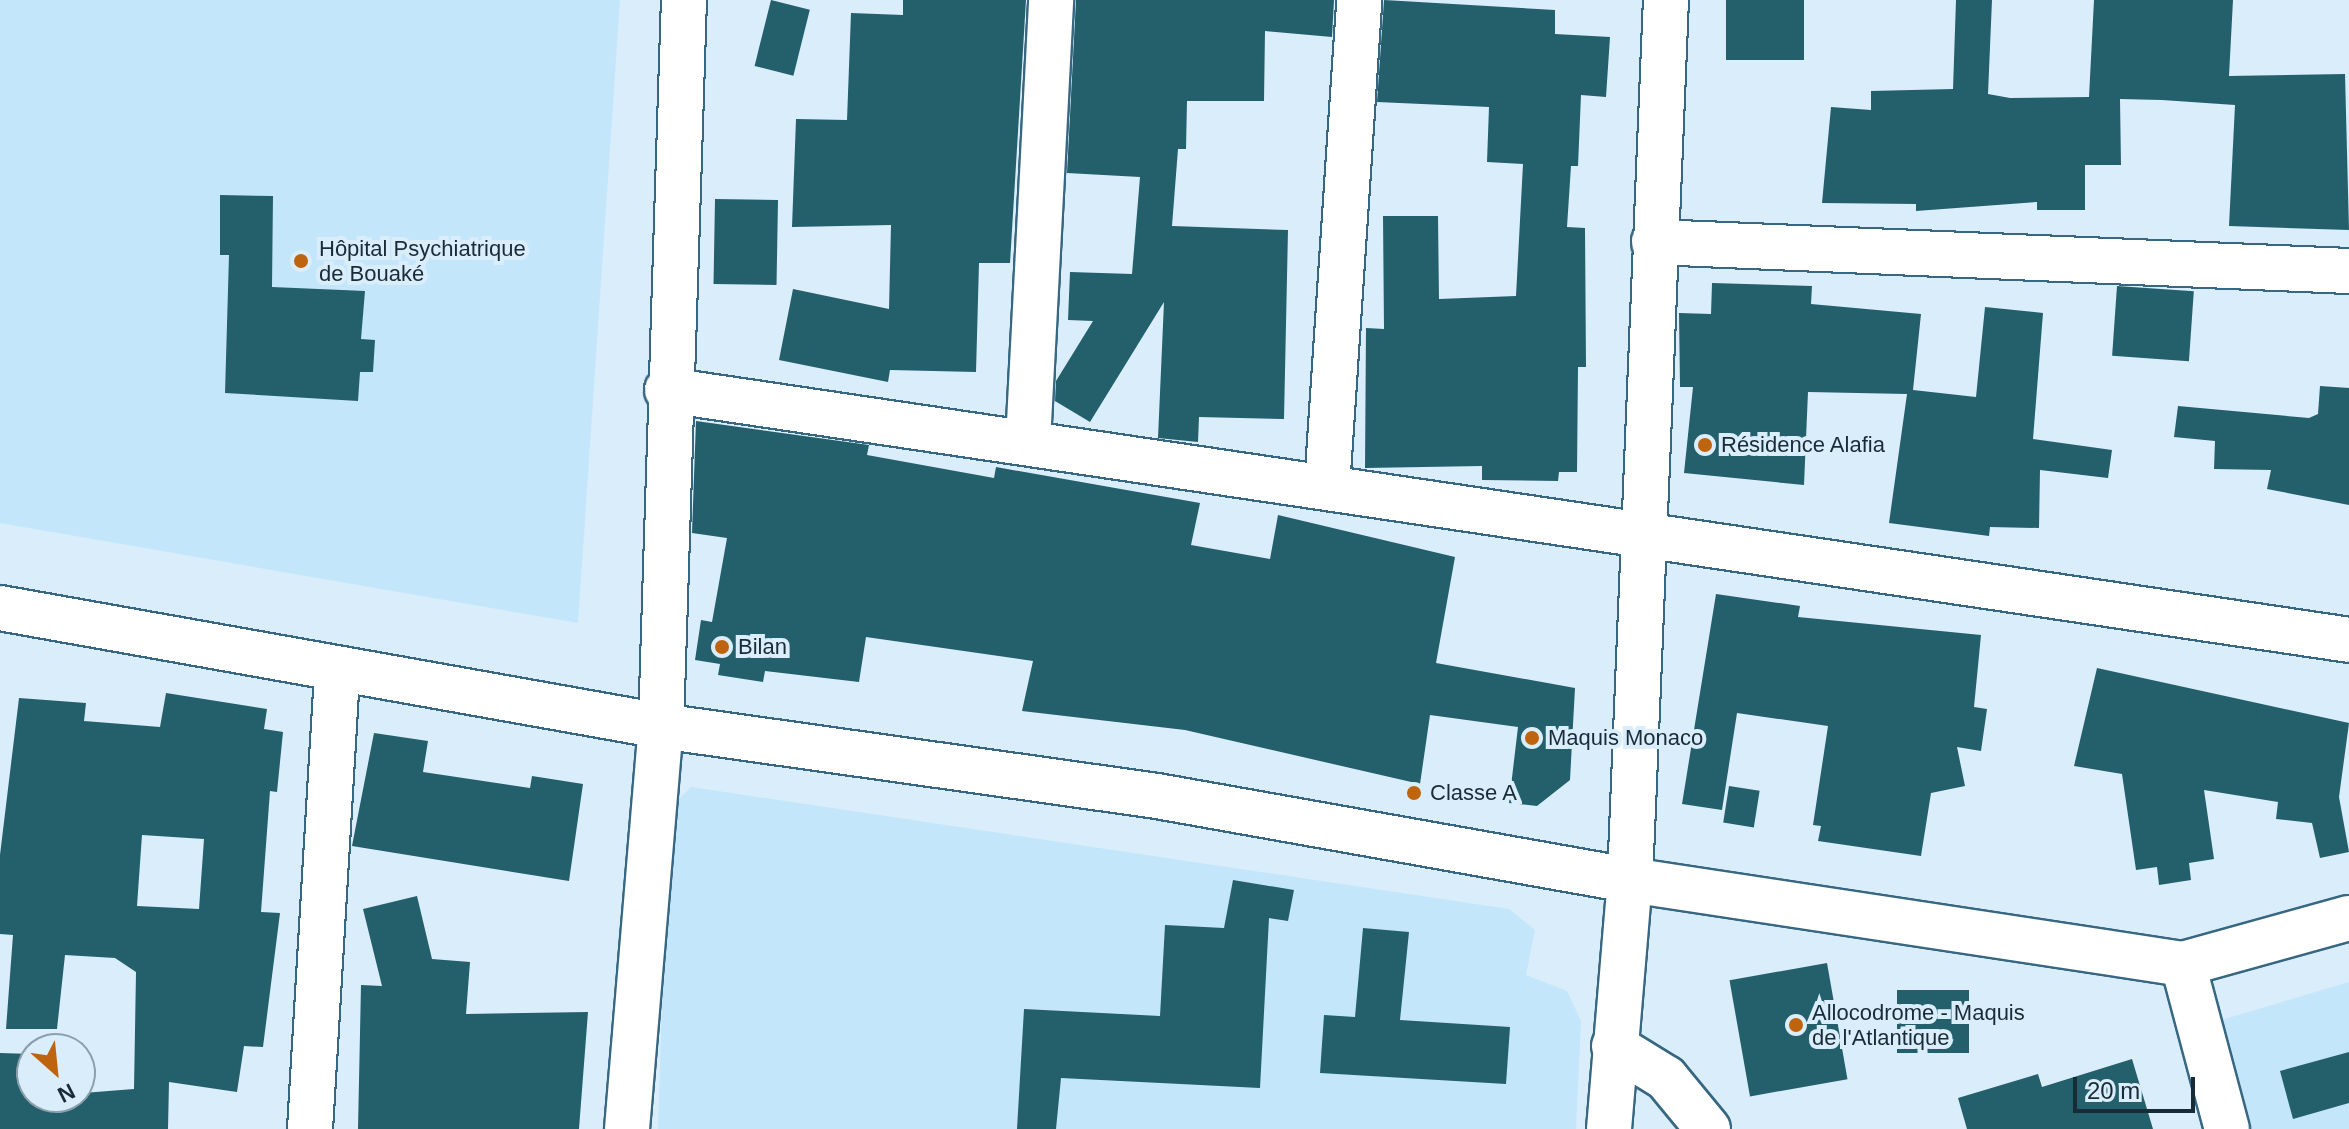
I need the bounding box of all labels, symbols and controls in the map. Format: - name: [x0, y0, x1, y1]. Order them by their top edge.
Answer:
- place label: Hôpital Psychiatrique de Bouaké: [319, 235, 526, 286]
- marker: Hôpital Psychiatrique de Bouaké: [290, 250, 312, 272]
- place label: Résidence Alafia: [1721, 432, 1886, 458]
- marker: Résidence Alafia: [1696, 436, 1714, 454]
- place label: Bilan: [738, 634, 787, 660]
- marker: Bilan: [713, 638, 731, 656]
- place label: Maquis Monaco: [1548, 725, 1703, 751]
- marker: Maquis Monaco: [1523, 729, 1541, 747]
- place label: Classe A: [1430, 780, 1518, 806]
- marker: Classe A: [1405, 784, 1423, 802]
- place label: Allocodrome - Maquis de l'Atlantique: [1812, 999, 2025, 1050]
- marker: Allocodrome - Maquis de l'Atlantique: [1787, 1016, 1805, 1034]
- north arrow: [16, 1033, 96, 1113]
- scale bar: [2077, 1061, 2199, 1111]
- text: 20 m: [2087, 1077, 2140, 1104]
- text: N: [53, 1078, 79, 1108]

